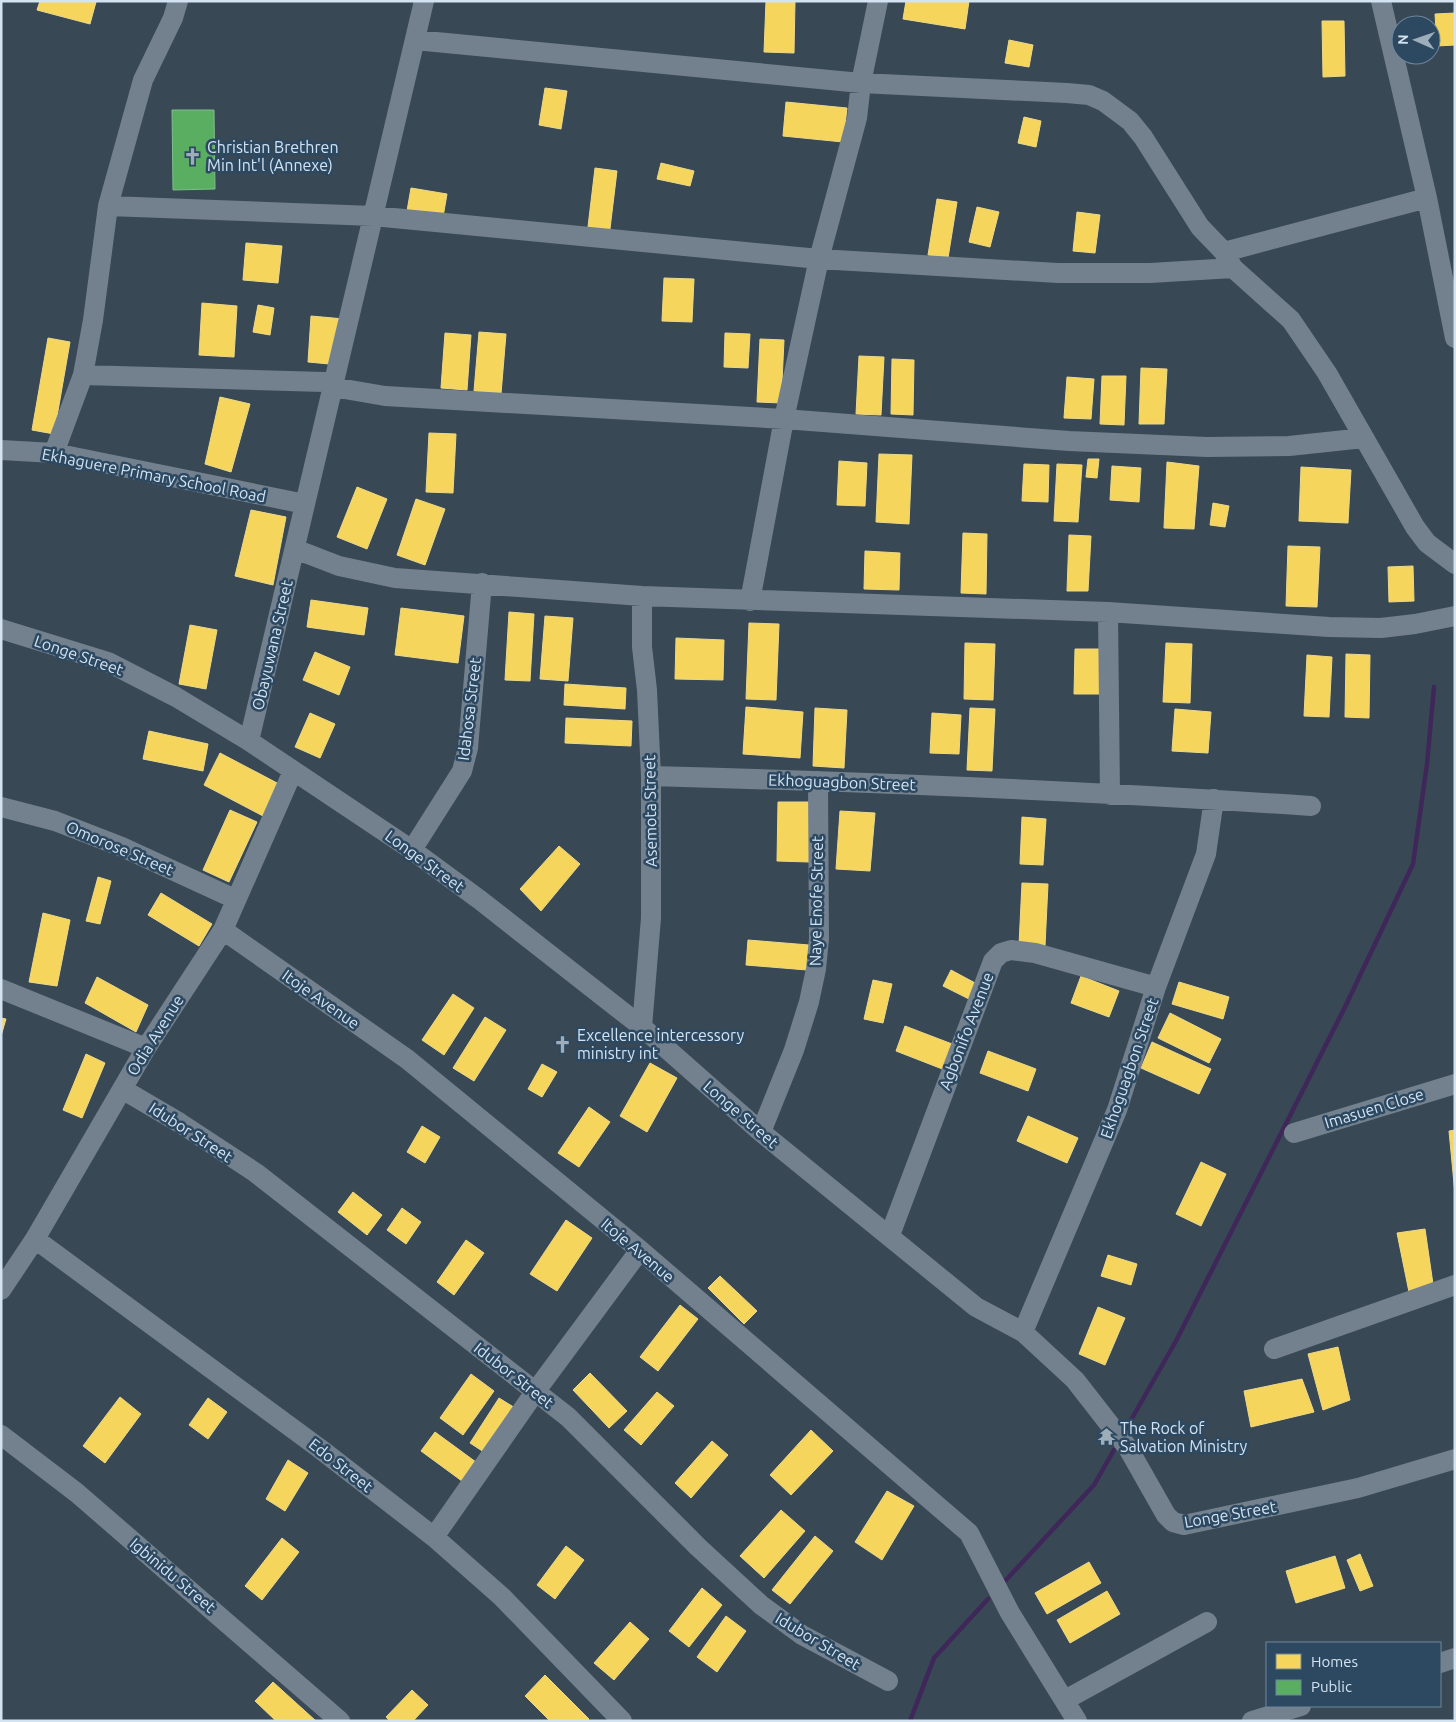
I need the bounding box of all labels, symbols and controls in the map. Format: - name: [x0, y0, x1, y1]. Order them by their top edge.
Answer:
- north arrow: [1391, 15, 1441, 65]
- text: N: [1395, 34, 1411, 45]
- place label: Christian Brethren Min Int'l (Annexe): [207, 138, 339, 175]
- church icon: Christian Brethren Min Int'l (Annexe): [183, 146, 203, 166]
- street label: Ekhaguere Primary School Road: [40, 444, 268, 506]
- street label: Obayuwana Street: [248, 577, 296, 712]
- street label: Longe Street: [32, 631, 127, 679]
- street label: Idahosa Street: [454, 656, 484, 762]
- street label: Asemota Street: [640, 754, 660, 867]
- street label: Ekhoguagbon Street: [768, 770, 917, 794]
- street label: Omorose Street: [64, 817, 177, 879]
- street label: Longe Street: [382, 826, 468, 896]
- street label: Naye Enofe Street: [806, 835, 826, 966]
- street label: Itoje Avenue: [279, 966, 363, 1032]
- street label: Agbonifo Avenue: [935, 970, 997, 1092]
- street label: Odia Avenue: [123, 991, 187, 1079]
- street label: Ekhoguagbon Street: [1096, 995, 1162, 1141]
- place label: Excellence intercessory ministry int: [577, 1026, 745, 1062]
- church icon: Excellence intercessory ministry int: [553, 1034, 573, 1054]
- street label: Longe Street: [700, 1077, 783, 1152]
- street label: Imasuen Close: [1322, 1084, 1426, 1132]
- street label: Idubor Street: [146, 1098, 237, 1166]
- street label: Itoje Avenue: [598, 1214, 678, 1286]
- street label: Idubor Street: [471, 1338, 558, 1412]
- place label: The Rock of Salvation Ministry: [1120, 1419, 1248, 1455]
- temple icon: The Rock of Salvation Ministry: [1096, 1427, 1116, 1447]
- street label: Edo Street: [306, 1435, 377, 1496]
- street label: Longe Street: [1183, 1497, 1278, 1531]
- street label: Igbinidu Street: [126, 1534, 220, 1617]
- street label: Idubor Street: [772, 1609, 864, 1674]
- legend: [1266, 1642, 1441, 1707]
- text: Homes: [1311, 1653, 1358, 1670]
- text: Public: [1311, 1678, 1352, 1695]

